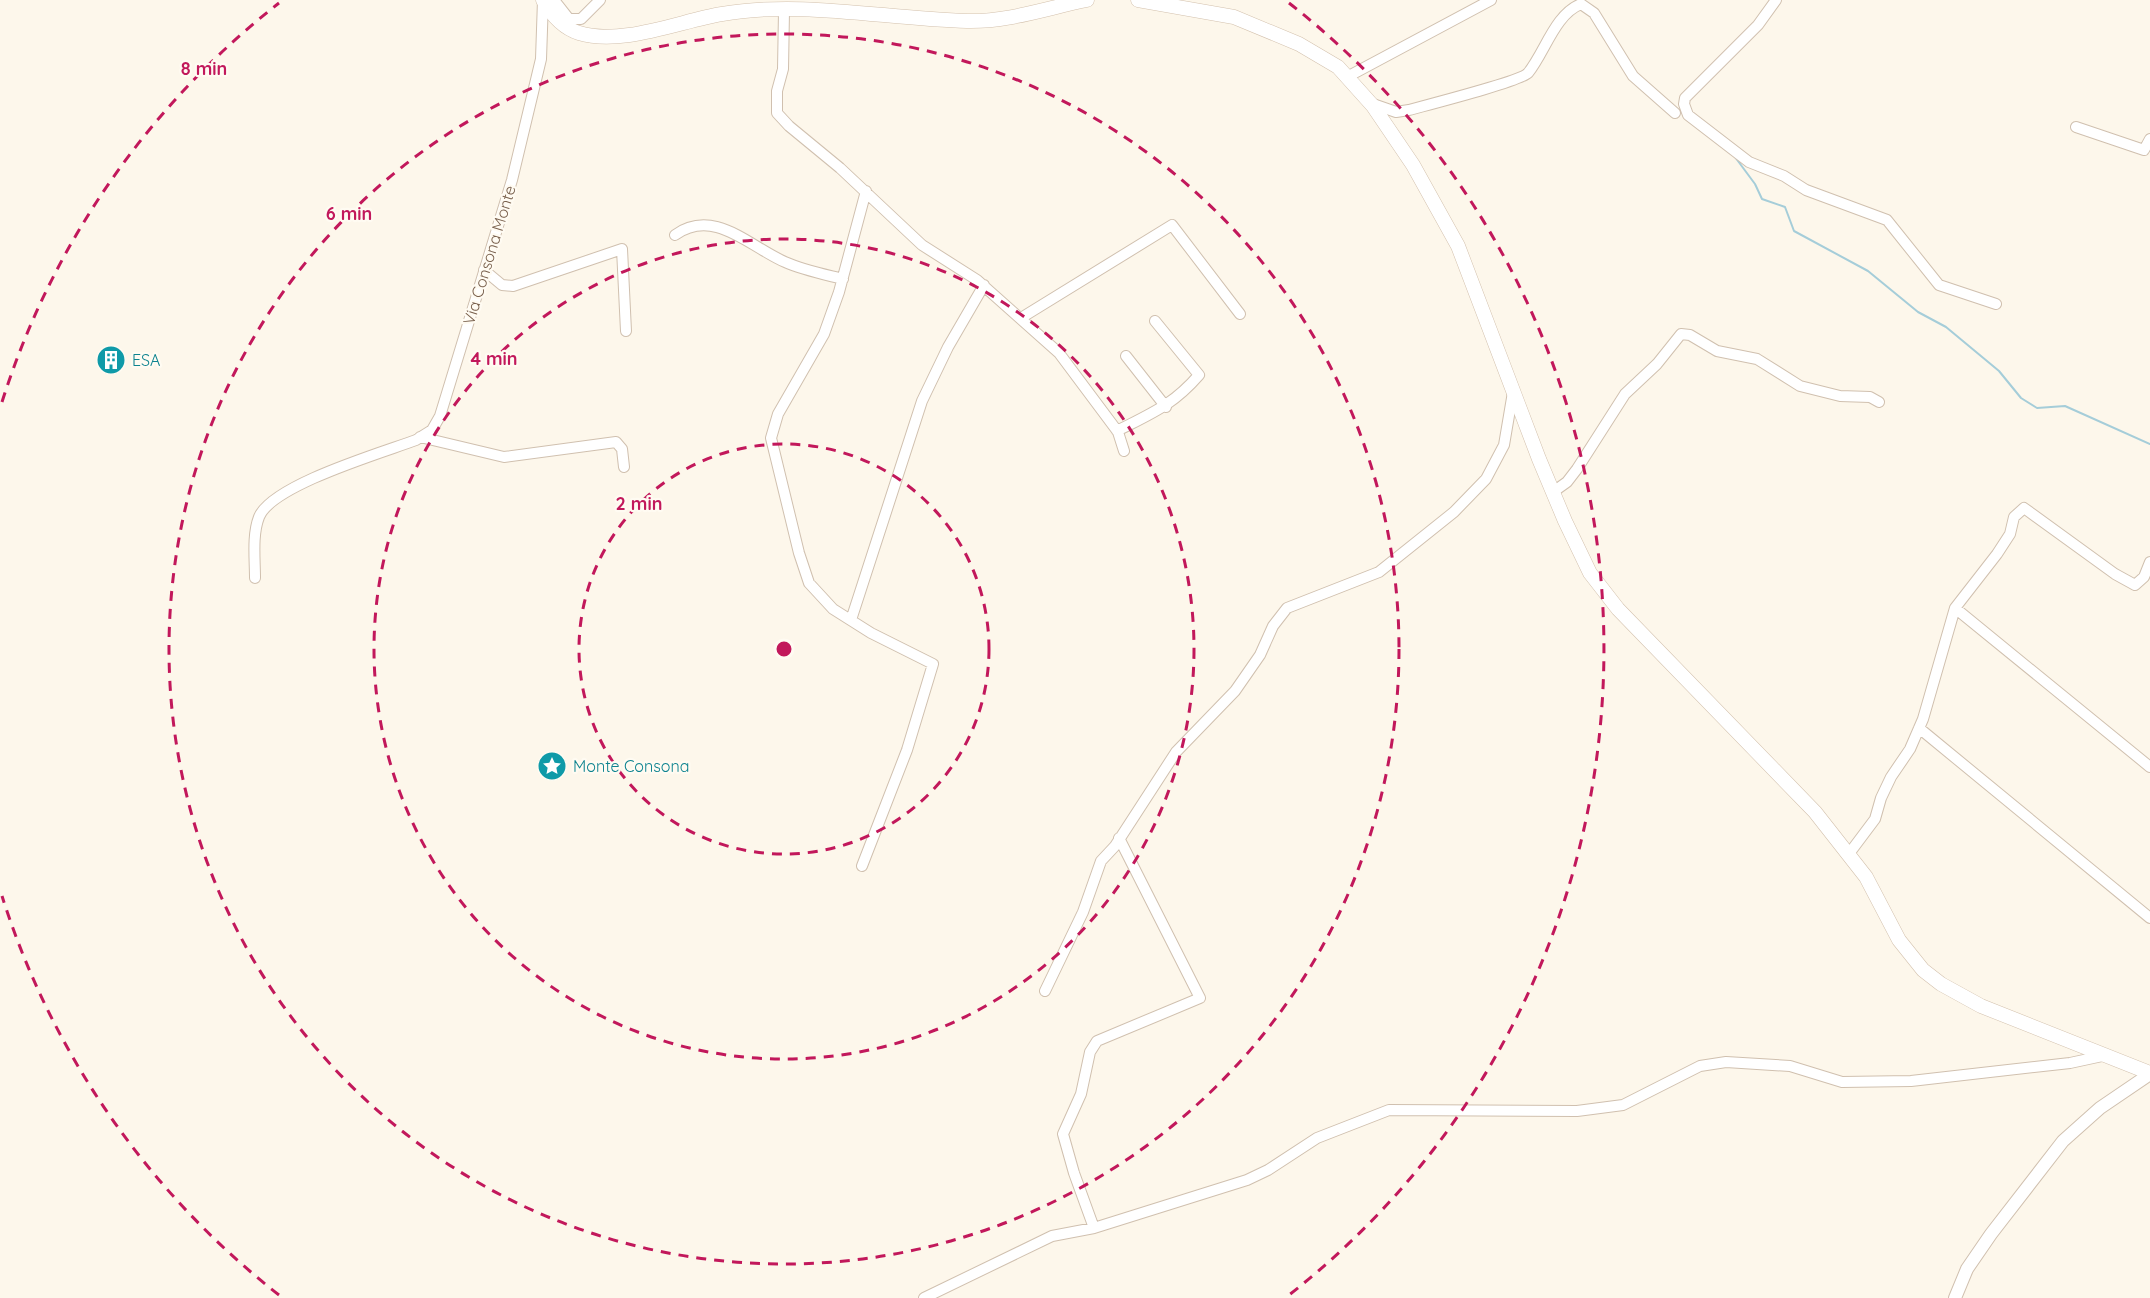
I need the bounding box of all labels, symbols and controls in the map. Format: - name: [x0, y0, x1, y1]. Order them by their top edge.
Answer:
- text: 8 min: [181, 57, 227, 80]
- street label: Via Consona Monte: [458, 183, 520, 327]
- text: 6 min: [326, 202, 372, 225]
- building icon: ESA: [95, 344, 127, 376]
- text: 4 min: [470, 347, 518, 370]
- place label: ESA: [132, 350, 160, 370]
- text: 2 min: [616, 492, 662, 515]
- centre of rings: [774, 639, 794, 659]
- place icon: Monte Consona: [536, 750, 568, 782]
- place label: Monte Consona: [573, 756, 689, 776]

